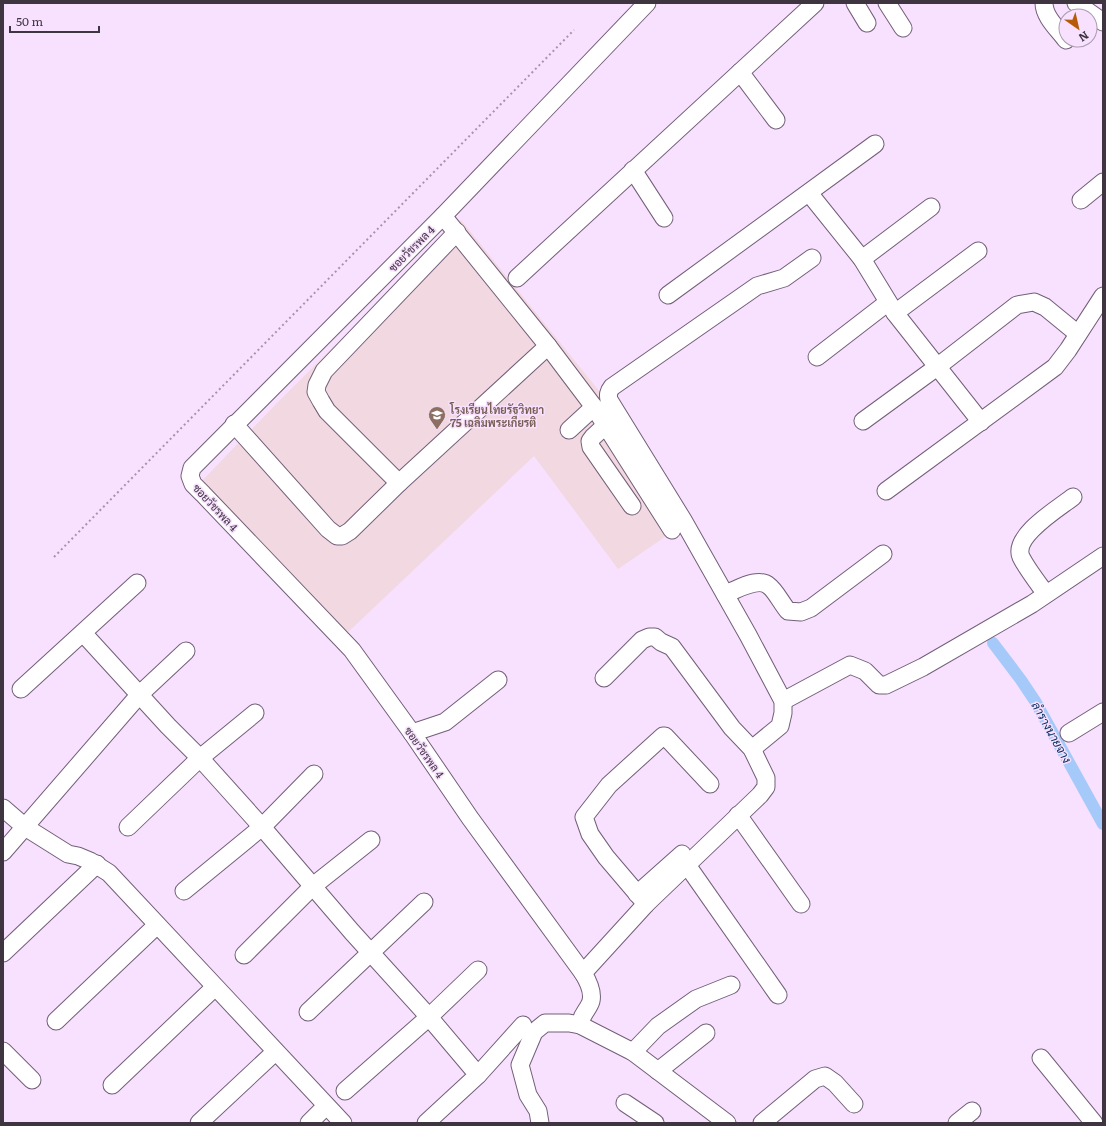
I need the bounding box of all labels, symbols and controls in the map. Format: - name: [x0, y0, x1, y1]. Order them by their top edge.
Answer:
- scale bar: [10, 8, 99, 34]
- north arrow: [1058, 8, 1098, 48]
- text: 50 m: [16, 12, 43, 30]
- text: N: [1076, 28, 1092, 46]
- street label: ซอยวัชรพล 4: [384, 221, 438, 275]
- place label: โรงเรียนไทยรัฐวิทยา 75 เฉลิมพระเกียรติ: [449, 401, 544, 430]
- school or university icon: โรงเรียนไทยรัฐวิทยา 75 เฉลิมพระเกียรติ: [427, 405, 447, 430]
- street label: ซอยวัชรพล 4: [190, 480, 242, 534]
- water label: ลำรางนายจาง: [1028, 698, 1077, 767]
- street label: ซอยวัชรพล 4: [401, 723, 449, 781]

